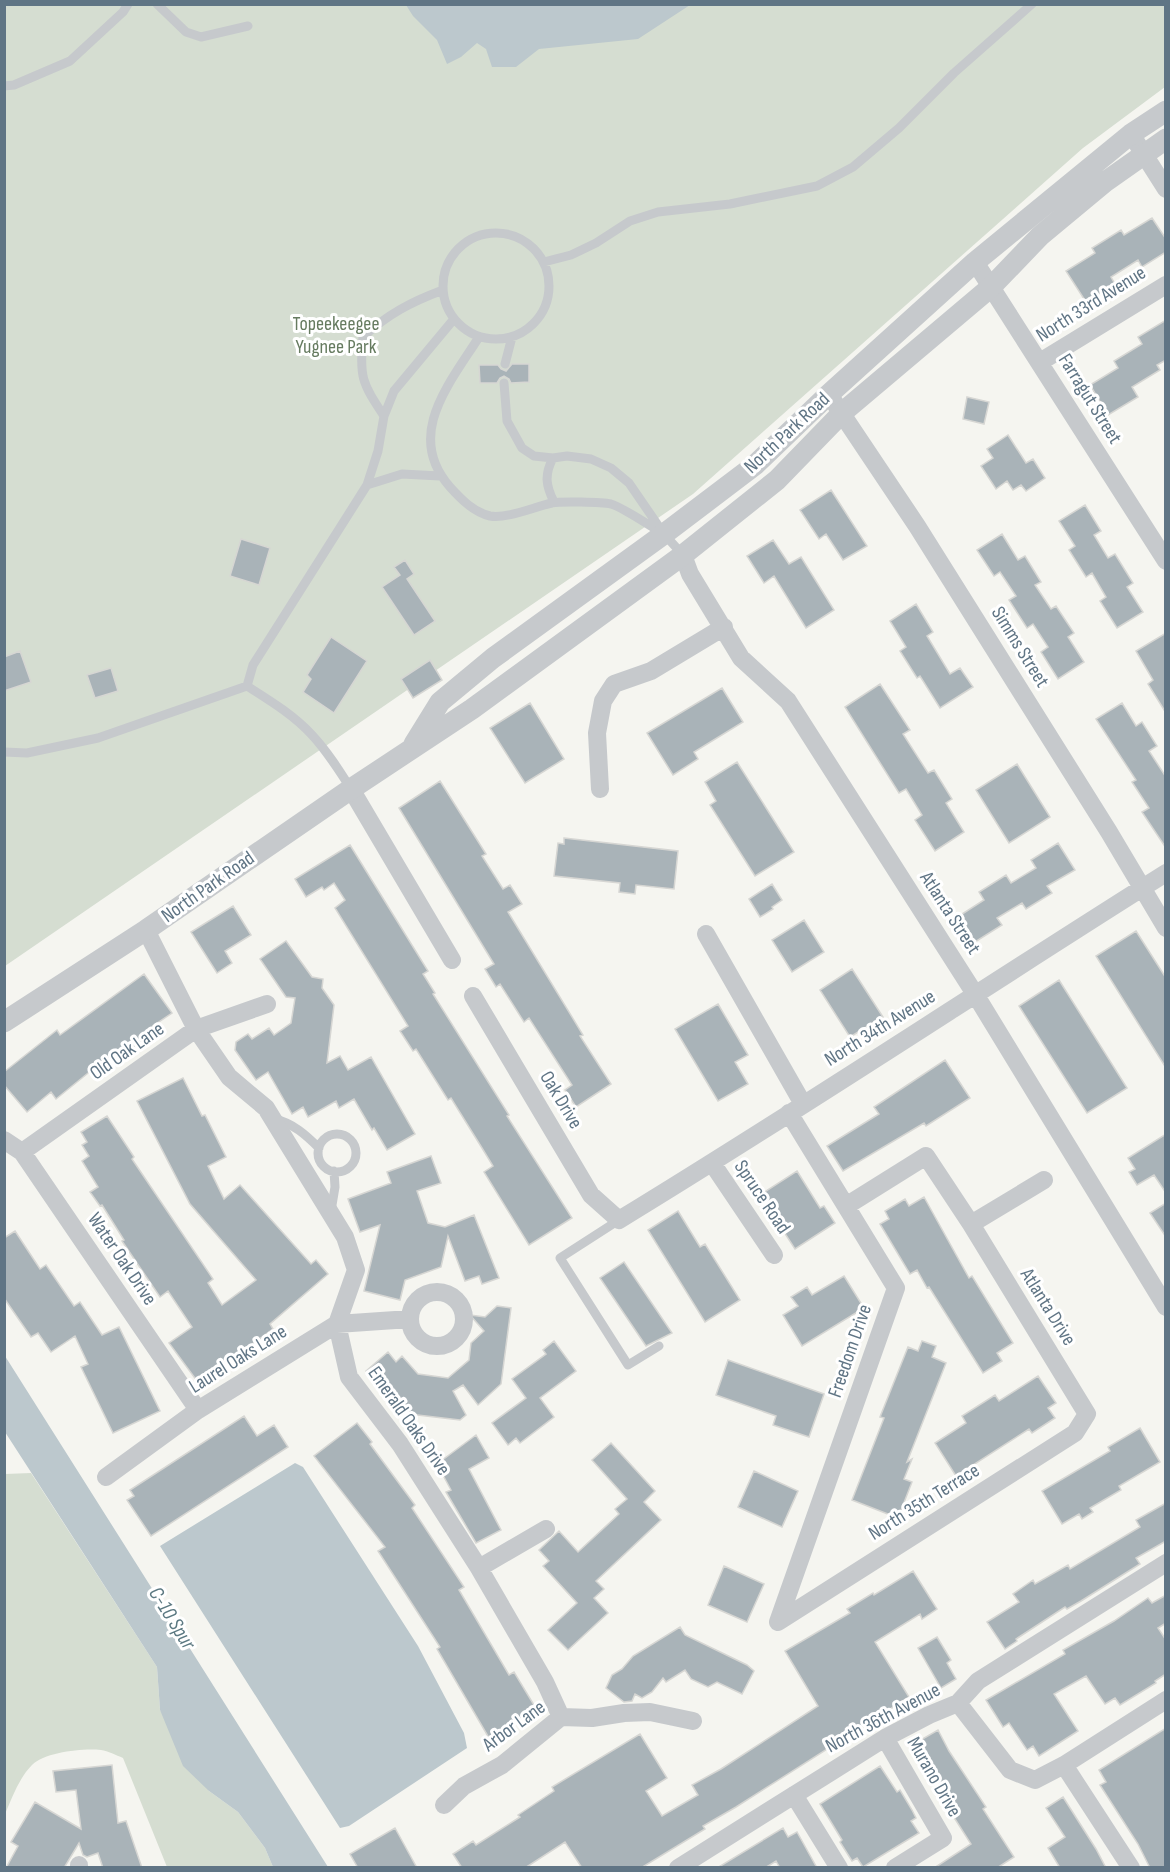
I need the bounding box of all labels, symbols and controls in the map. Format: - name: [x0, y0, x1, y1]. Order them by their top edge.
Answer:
- street label: North 33rd Avenue: [1032, 261, 1150, 347]
- park label: Topeekeegee Yugnee Park: [293, 312, 379, 359]
- street label: Farragut Street: [1053, 350, 1127, 448]
- street label: North Park Road: [739, 387, 835, 479]
- street label: Simms Street: [986, 602, 1054, 692]
- street label: North Park Road: [157, 846, 259, 928]
- street label: Atlanta Street: [914, 866, 986, 959]
- street label: North 34th Avenue: [820, 984, 940, 1072]
- street label: Old Oak Lane: [85, 1017, 169, 1085]
- street label: Oak Drive: [534, 1067, 588, 1133]
- street label: Spruce Road: [729, 1156, 795, 1238]
- street label: Water Oak Drive: [82, 1208, 162, 1310]
- street label: Atlanta Drive: [1014, 1263, 1081, 1350]
- street label: Freedom Drive: [823, 1301, 877, 1401]
- street label: Laurel Oaks Lane: [185, 1320, 291, 1398]
- street label: Emerald Oaks Drive: [363, 1362, 455, 1480]
- street label: North 35th Terrace: [864, 1458, 984, 1546]
- water label: C-10 Spur: [143, 1582, 201, 1655]
- street label: North 36th Avenue: [822, 1678, 944, 1758]
- street label: Arbor Lane: [477, 1695, 550, 1757]
- street label: Murano Drive: [902, 1733, 966, 1821]

